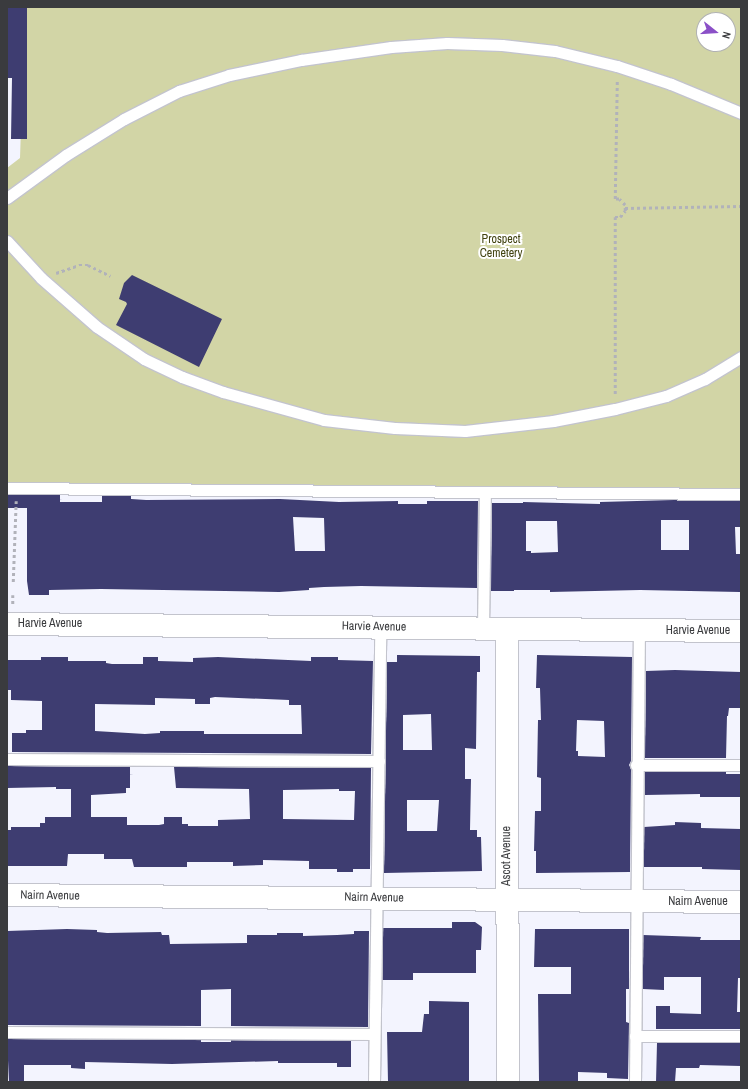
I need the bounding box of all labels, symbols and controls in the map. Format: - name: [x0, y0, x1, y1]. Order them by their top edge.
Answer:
- north arrow: [696, 12, 736, 52]
- text: N: [719, 30, 734, 40]
- park label: Prospect Cemetery: [480, 233, 522, 261]
- street label: Harvie Avenue: [18, 617, 82, 631]
- street label: Harvie Avenue: [341, 619, 407, 635]
- street label: Harvie Avenue: [666, 624, 730, 638]
- street label: Ascot Avenue: [500, 826, 514, 886]
- street label: Nairn Avenue: [20, 888, 80, 904]
- street label: Nairn Avenue: [344, 890, 404, 906]
- street label: Nairn Avenue: [668, 895, 728, 909]

